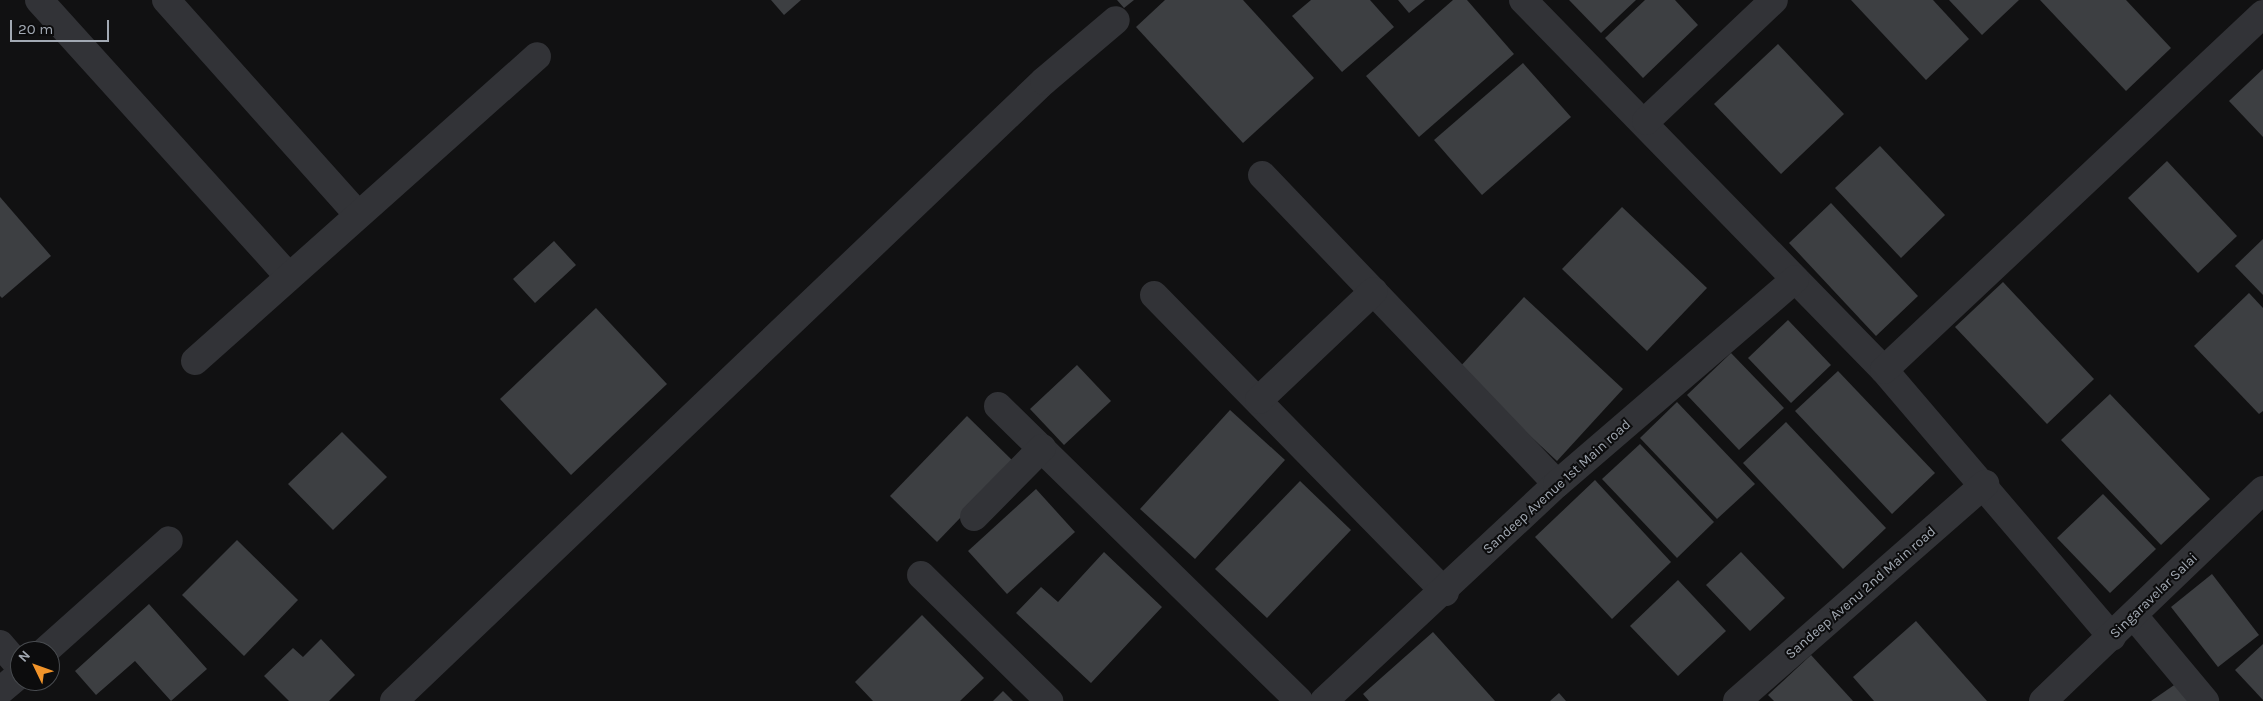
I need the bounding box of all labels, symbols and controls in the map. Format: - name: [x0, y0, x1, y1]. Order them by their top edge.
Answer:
- scale bar: [12, 10, 111, 42]
- text: 20 m: [18, 20, 53, 38]
- street label: Sandeep Avenue 1st Main road: [1480, 416, 1634, 558]
- street label: Sandeep Avenu 2nd Main road: [1783, 523, 1939, 663]
- street label: Singaravelar Salai: [2107, 550, 2201, 642]
- north arrow: [10, 641, 60, 691]
- text: N: [15, 647, 34, 666]

